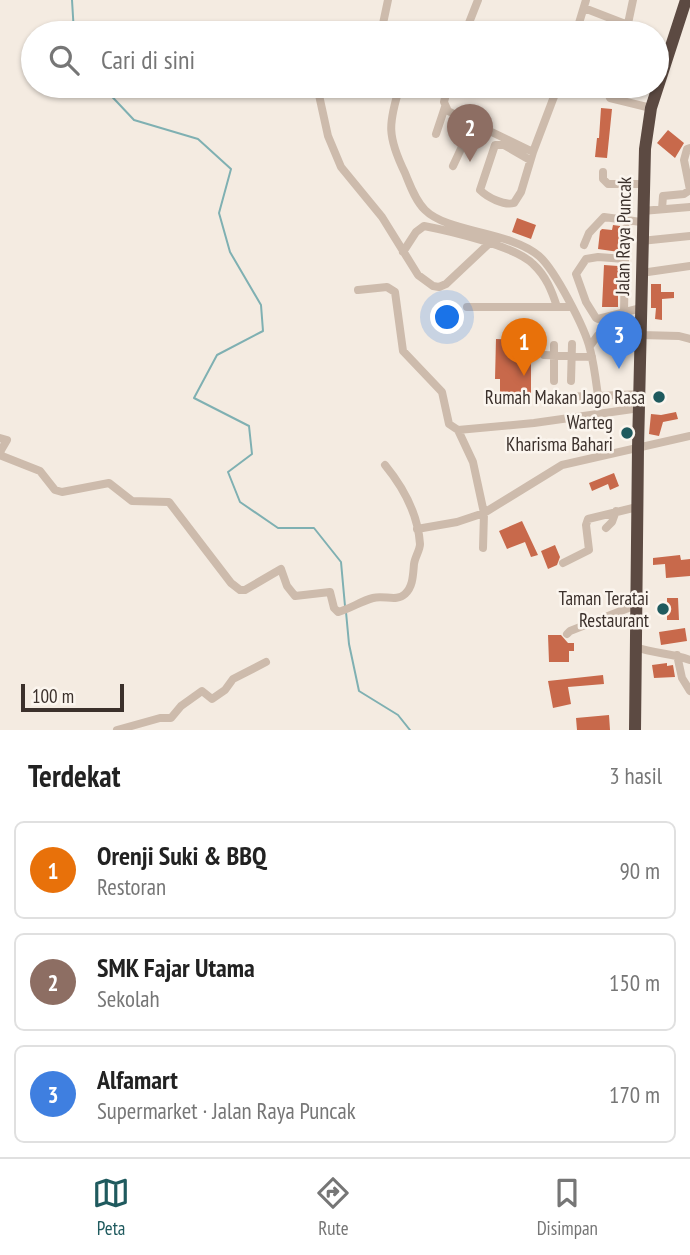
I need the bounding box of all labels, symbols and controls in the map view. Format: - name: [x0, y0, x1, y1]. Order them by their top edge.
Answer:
- search box: [21, 21, 669, 98]
- icon: search: [45, 41, 83, 79]
- text: Cari di sini: [101, 43, 195, 76]
- pin: 2: [447, 104, 493, 162]
- street label: Jalan Raya Puncak: [610, 176, 636, 296]
- your location: [430, 300, 464, 334]
- pin: 3: [596, 311, 642, 369]
- pin: 1: [501, 318, 547, 376]
- place label: Rumah Makan Jago Rasa: [485, 385, 645, 409]
- marker: Rumah Makan Jago Rasa: [651, 389, 667, 405]
- place label: Warteg Kharisma Bahari: [506, 410, 613, 456]
- marker: Warteg Kharisma Bahari: [619, 425, 635, 441]
- place label: Taman Teratai Restaurant: [559, 586, 650, 632]
- marker: Taman Teratai Restaurant: [655, 601, 671, 617]
- scale bar: [21, 681, 124, 713]
- text: 100 m: [32, 684, 74, 708]
- text: Terdekat: [28, 756, 120, 795]
- text: 3 hasil: [609, 761, 662, 790]
- text: Orenji Suki & BBQ: [97, 839, 266, 872]
- text: 1: [48, 856, 59, 885]
- text: 90 m: [619, 856, 660, 885]
- text: Restoran: [97, 872, 166, 901]
- text: SMK Fajar Utama: [97, 951, 255, 984]
- text: 2: [48, 968, 59, 997]
- text: 150 m: [609, 968, 660, 997]
- text: Sekolah: [97, 984, 160, 1013]
- text: Alfamart: [97, 1063, 178, 1096]
- text: 3: [48, 1080, 59, 1109]
- text: 170 m: [609, 1080, 660, 1109]
- text: Supermarket · Jalan Raya Puncak: [97, 1096, 356, 1125]
- tab: Peta: [92, 1174, 130, 1240]
- tab: Rute: [314, 1174, 352, 1240]
- tab: Disimpan: [537, 1174, 598, 1240]

